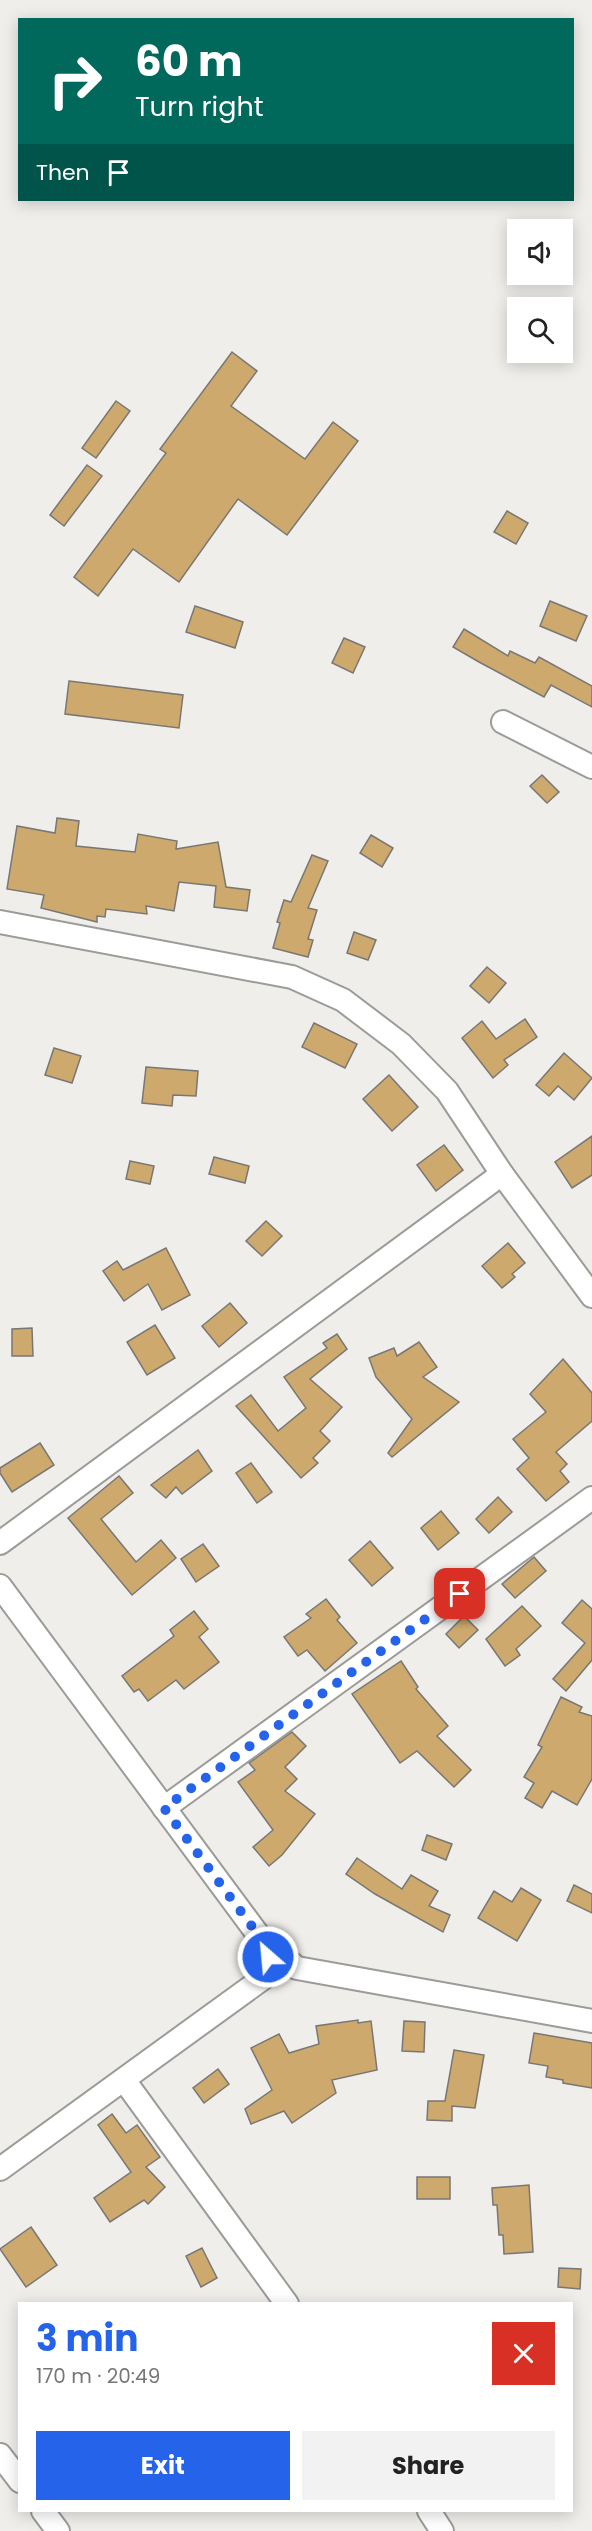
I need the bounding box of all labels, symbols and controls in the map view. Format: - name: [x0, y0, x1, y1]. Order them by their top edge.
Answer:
- text: 60 m: [135, 32, 243, 91]
- icon: right: [36, 42, 114, 120]
- text: Turn right: [135, 88, 264, 125]
- icon: arrive: [102, 156, 135, 189]
- text: Then: [36, 157, 90, 188]
- map controls: [507, 219, 573, 363]
- button: sound: [507, 219, 573, 285]
- button: search: [507, 297, 573, 363]
- pin: [434, 1568, 485, 1619]
- icon: arrive: [443, 1577, 476, 1610]
- position arrow: [236, 1925, 300, 1989]
- text: 3 min: [36, 2313, 138, 2364]
- button: close: [492, 2322, 555, 2385]
- text: 170 m · 20:49: [36, 2362, 160, 2390]
- button: Exit: [36, 2431, 290, 2500]
- button: Share: [302, 2431, 555, 2500]

